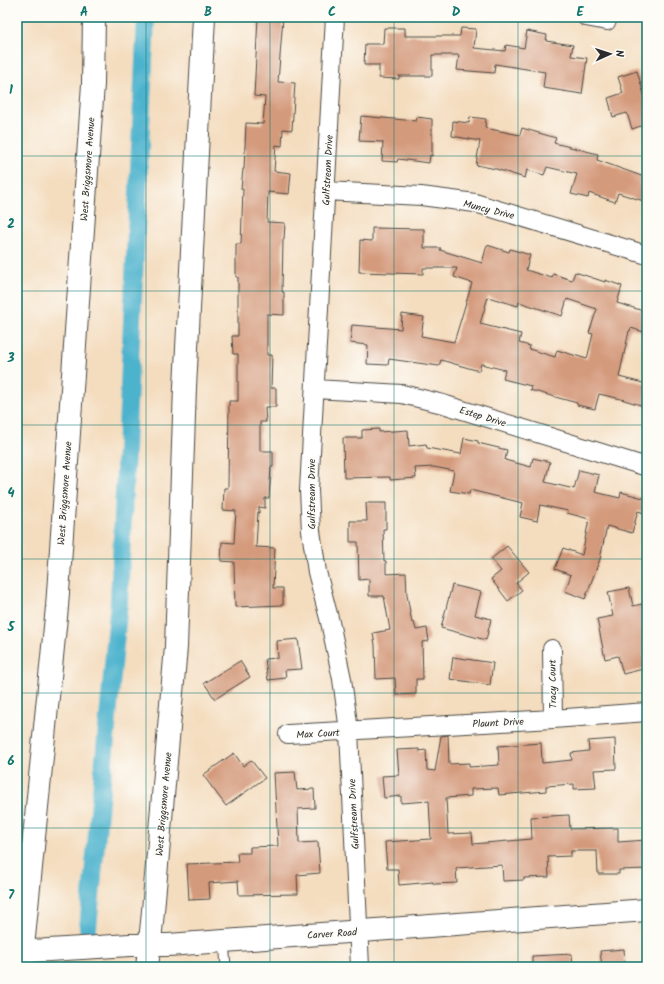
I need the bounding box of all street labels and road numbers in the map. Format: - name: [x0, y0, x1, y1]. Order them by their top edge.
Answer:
- street label: West Briggsmore Avenue: [76, 116, 100, 222]
- street label: Gulfstream Drive: [318, 134, 338, 206]
- street label: Muncy Drive: [462, 196, 516, 224]
- street label: Estep Drive: [457, 402, 509, 432]
- street label: West Briggsmore Avenue: [53, 440, 77, 546]
- street label: Gulfstream Drive: [304, 458, 320, 529]
- street label: Tracy Court: [545, 659, 561, 709]
- street label: Plaunt Drive: [472, 714, 525, 732]
- street label: Max Court: [296, 725, 340, 743]
- street label: West Briggsmore Avenue: [151, 751, 177, 857]
- street label: Gulfstream Drive: [344, 778, 364, 850]
- street label: Carver Road: [307, 924, 359, 944]

